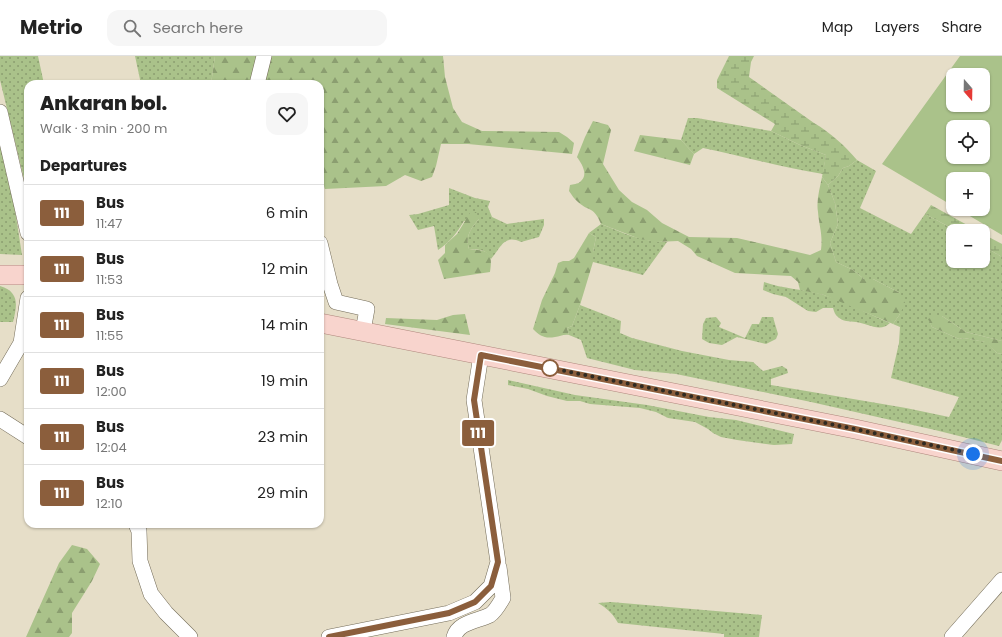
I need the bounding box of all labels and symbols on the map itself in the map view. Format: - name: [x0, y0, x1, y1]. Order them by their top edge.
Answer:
- north arrow: [946, 68, 990, 112]
- unlabelled marker: [541, 359, 559, 377]
- line badge: 111: [455, 420, 501, 446]
- your location: [963, 444, 983, 464]

